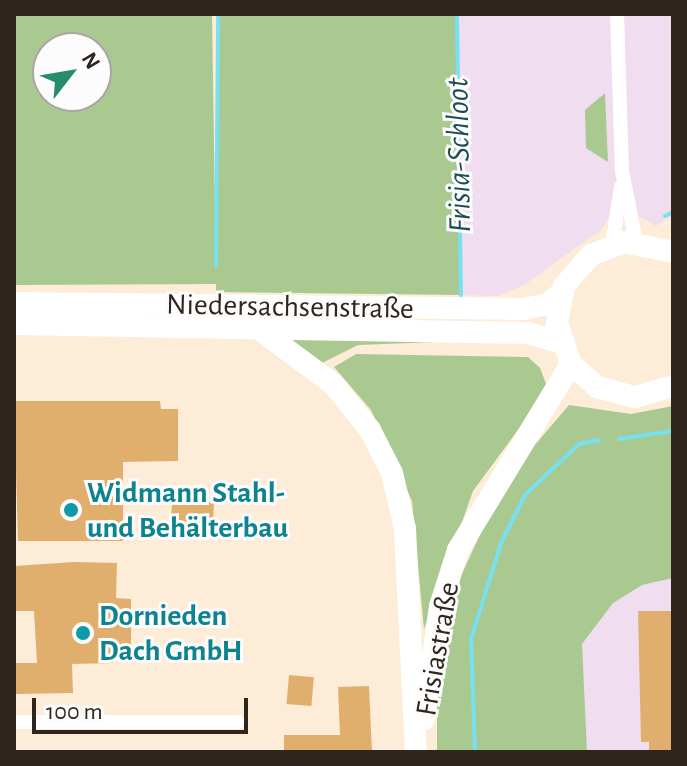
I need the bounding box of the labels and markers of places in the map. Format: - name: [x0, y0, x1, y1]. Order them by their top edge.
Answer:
- place label: Widmann Stahl- und Behälterbau: [87, 475, 288, 546]
- marker: Widmann Stahl- und Behälterbau: [62, 501, 80, 519]
- place label: Dornieden Dach GmbH: [99, 598, 242, 668]
- marker: Dornieden Dach GmbH: [74, 624, 92, 642]

